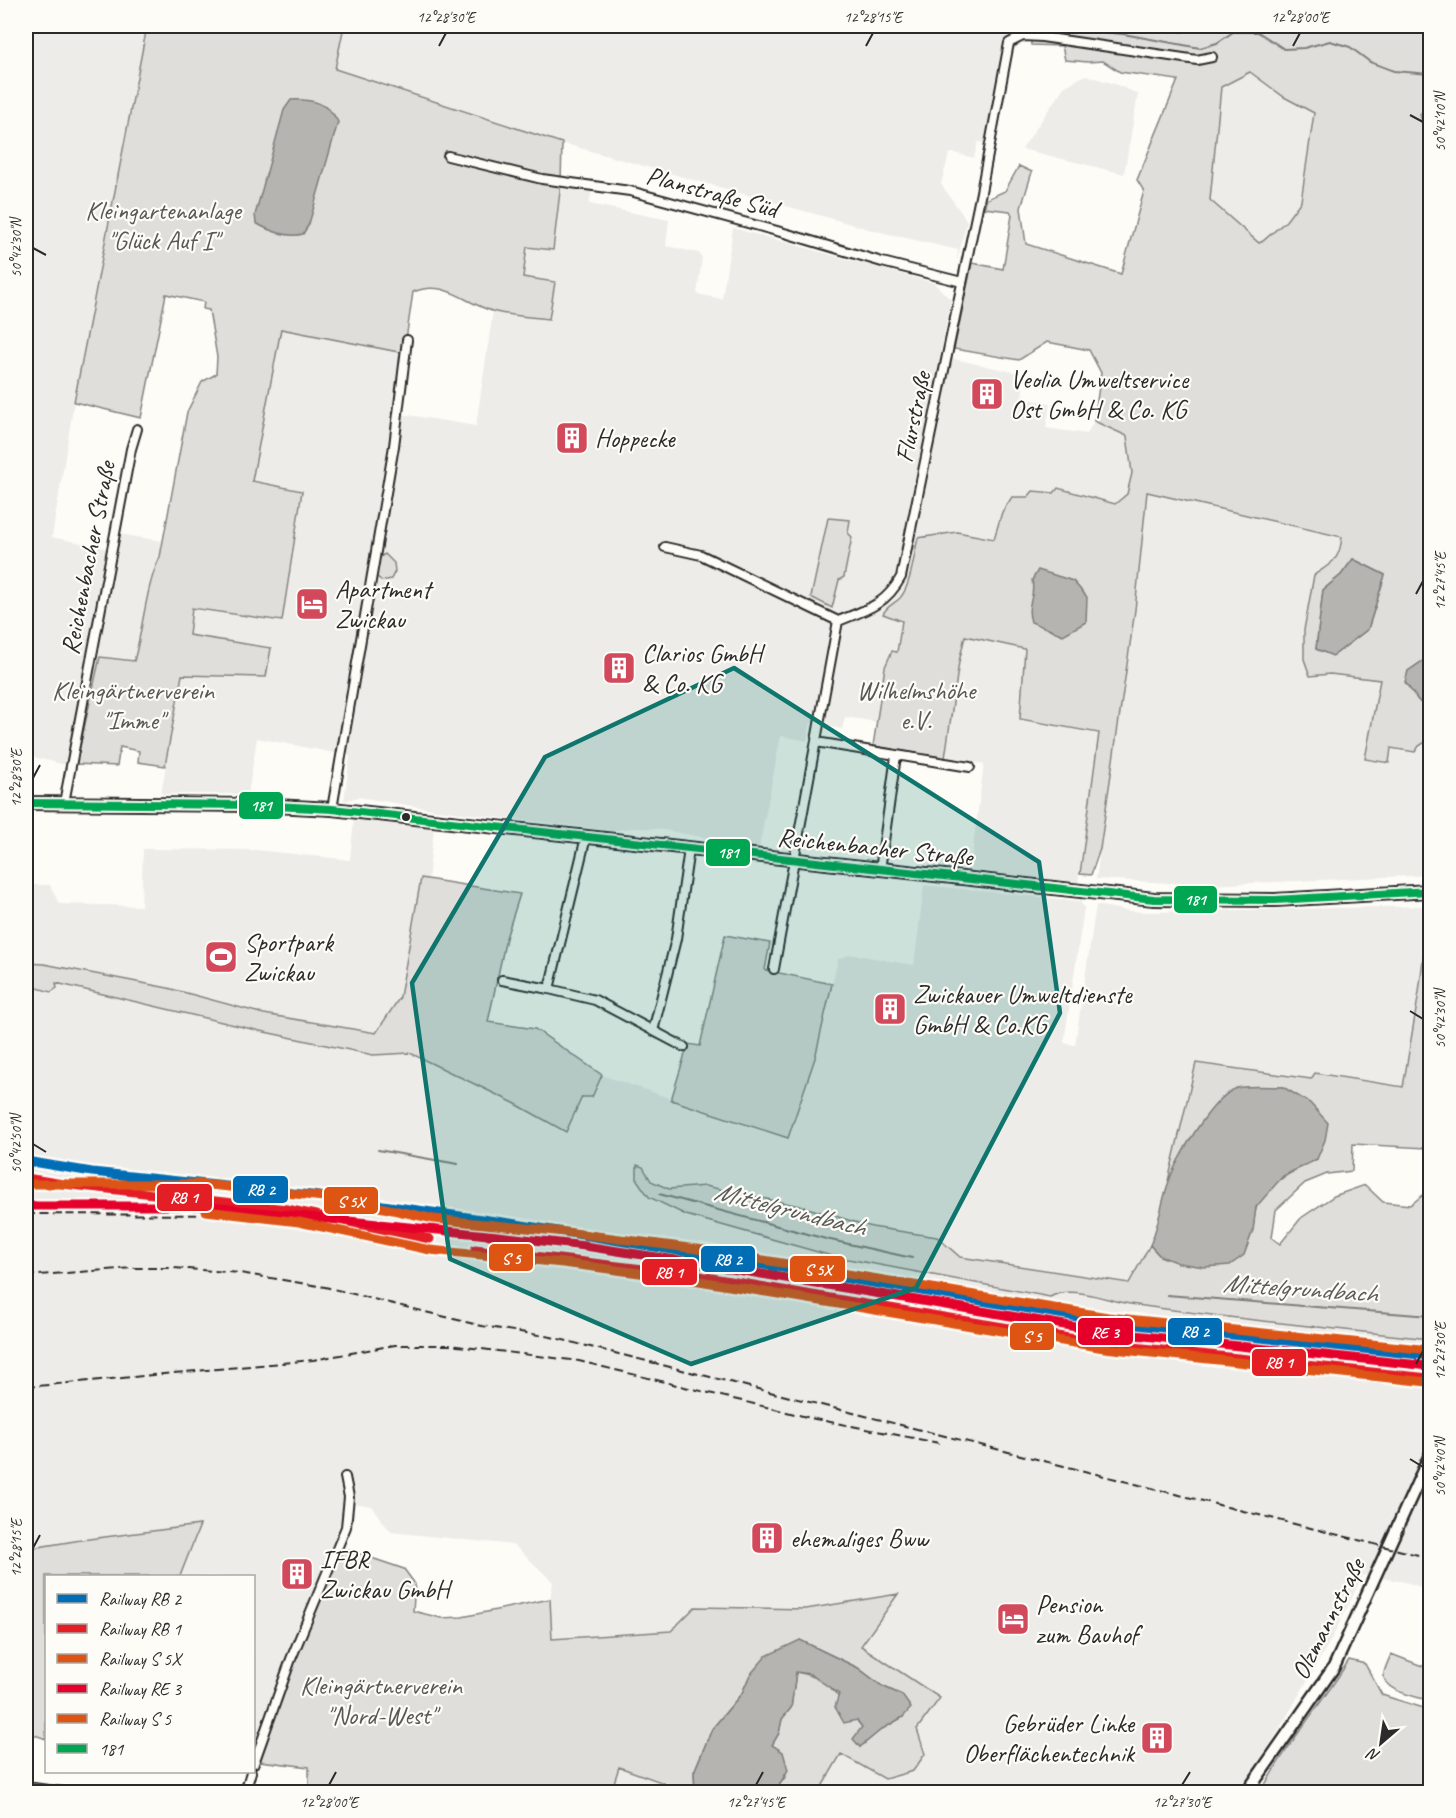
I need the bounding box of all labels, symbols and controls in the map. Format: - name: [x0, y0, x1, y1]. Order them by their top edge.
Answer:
- text: 12°28'30"E: [417, 8, 477, 27]
- text: 12°28'15"E: [844, 8, 904, 27]
- text: 12°28'00"E: [1271, 8, 1331, 27]
- text: 50°42'10"N: [1431, 89, 1450, 152]
- street label: Planstraße Süd: [643, 159, 785, 226]
- park label: Kleingartenanlage "Glück Auf I": [85, 194, 243, 257]
- text: 50°42'30"N: [7, 215, 26, 278]
- place label: Veolia Umweltservice Ost GmbH & Co. KG: [1010, 363, 1190, 426]
- street label: Flurstraße: [887, 366, 939, 465]
- building icon: Veolia Umweltservice Ost GmbH & Co. KG: [969, 376, 1005, 412]
- building icon: Hoppecke: [554, 420, 590, 456]
- place label: Hoppecke: [595, 422, 676, 455]
- street label: Reichenbacher Straße: [53, 456, 123, 657]
- text: 12°27'45"E: [1431, 550, 1450, 610]
- place label: Apartment Zwickau: [335, 573, 434, 636]
- hotel icon: Apartment Zwickau: [294, 586, 330, 622]
- place label: Clarios GmbH & Co. KG: [642, 637, 767, 700]
- building icon: Clarios GmbH & Co. KG: [601, 650, 637, 686]
- park label: Kleingärtnerverein "Imme": [52, 674, 215, 737]
- park label: Wilhelmshöhe e.V.: [857, 674, 978, 737]
- text: 12°28'30"E: [7, 747, 26, 807]
- line badge: 181: [238, 791, 284, 820]
- text: 181: [250, 796, 274, 816]
- unlabelled marker: [400, 811, 412, 823]
- street label: Reichenbacher Straße: [776, 820, 977, 874]
- line badge: 181: [705, 838, 751, 867]
- text: 181: [717, 843, 741, 863]
- line badge: 181: [1173, 885, 1218, 914]
- text: 181: [1184, 890, 1208, 910]
- place label: Sportpark Zwickau: [244, 926, 335, 989]
- sports icon: Sportpark Zwickau: [203, 939, 239, 975]
- place label: Zwickauer Umweltdienste GmbH & Co.KG: [913, 978, 1133, 1041]
- text: 50°42'30"N: [1431, 986, 1450, 1049]
- building icon: Zwickauer Umweltdienste GmbH & Co.KG: [872, 991, 908, 1027]
- text: 50°42'50"N: [7, 1111, 26, 1174]
- water label: Mittelgrundbach: [711, 1174, 871, 1245]
- line badge: RB 2: [232, 1175, 289, 1204]
- text: RB 2: [247, 1180, 277, 1200]
- line badge: RB 1: [156, 1183, 213, 1212]
- line badge: S 5X: [323, 1186, 379, 1215]
- text: RB 1: [170, 1188, 200, 1208]
- text: S 5X: [337, 1192, 367, 1212]
- line badge: S 5: [488, 1243, 534, 1272]
- line badge: RB 2: [700, 1245, 756, 1273]
- text: S 5: [502, 1249, 522, 1269]
- text: RB 2: [714, 1250, 744, 1270]
- line badge: S 5X: [789, 1255, 846, 1283]
- line badge: RB 1: [641, 1258, 698, 1286]
- text: S 5X: [804, 1260, 834, 1280]
- text: RB 1: [655, 1263, 685, 1283]
- water label: Mittelgrundbach: [1222, 1266, 1381, 1311]
- line badge: RE 3: [1077, 1317, 1134, 1346]
- line badge: RB 2: [1167, 1317, 1223, 1346]
- text: 12°27'30"E: [1431, 1320, 1450, 1380]
- line badge: S 5: [1009, 1322, 1055, 1351]
- text: RB 2: [1181, 1322, 1211, 1342]
- text: RE 3: [1091, 1323, 1121, 1343]
- text: S 5: [1023, 1327, 1043, 1347]
- line badge: RB 1: [1251, 1348, 1307, 1377]
- text: RB 1: [1265, 1353, 1295, 1373]
- text: 50°42'40"N: [1431, 1434, 1450, 1497]
- text: 12°28'15"E: [7, 1517, 26, 1577]
- building icon: ehemaliges Bww: [749, 1520, 785, 1556]
- place label: ehemaliges Bww: [790, 1522, 931, 1555]
- place label: IFBR Zwickau GmbH: [320, 1543, 454, 1606]
- street label: Olzmannstraße: [1283, 1551, 1374, 1685]
- building icon: IFBR Zwickau GmbH: [279, 1556, 315, 1592]
- legend: [45, 1575, 255, 1773]
- text: Railway RB 2: [99, 1588, 183, 1610]
- place label: Pension zum Bauhof: [1036, 1588, 1144, 1651]
- hotel icon: Pension zum Bauhof: [995, 1601, 1031, 1637]
- text: Railway RB 1: [99, 1618, 182, 1640]
- text: Railway S 5X: [99, 1648, 183, 1670]
- park label: Kleingärtnerverein "Nord-West": [300, 1669, 463, 1732]
- text: Railway RE 3: [99, 1678, 183, 1700]
- place label: Gebrüder Linke Oberflächentechnik: [963, 1707, 1136, 1770]
- text: Railway S 5: [99, 1708, 172, 1730]
- north arrow: [1351, 1713, 1411, 1773]
- building icon: Gebrüder Linke Oberflächentechnik: [1139, 1720, 1175, 1756]
- text: 181: [99, 1738, 124, 1760]
- text: N: [1362, 1743, 1383, 1766]
- text: 12°28'00"E: [300, 1793, 360, 1812]
- text: 12°27'45"E: [727, 1793, 787, 1812]
- text: 12°27'30"E: [1153, 1793, 1213, 1812]

